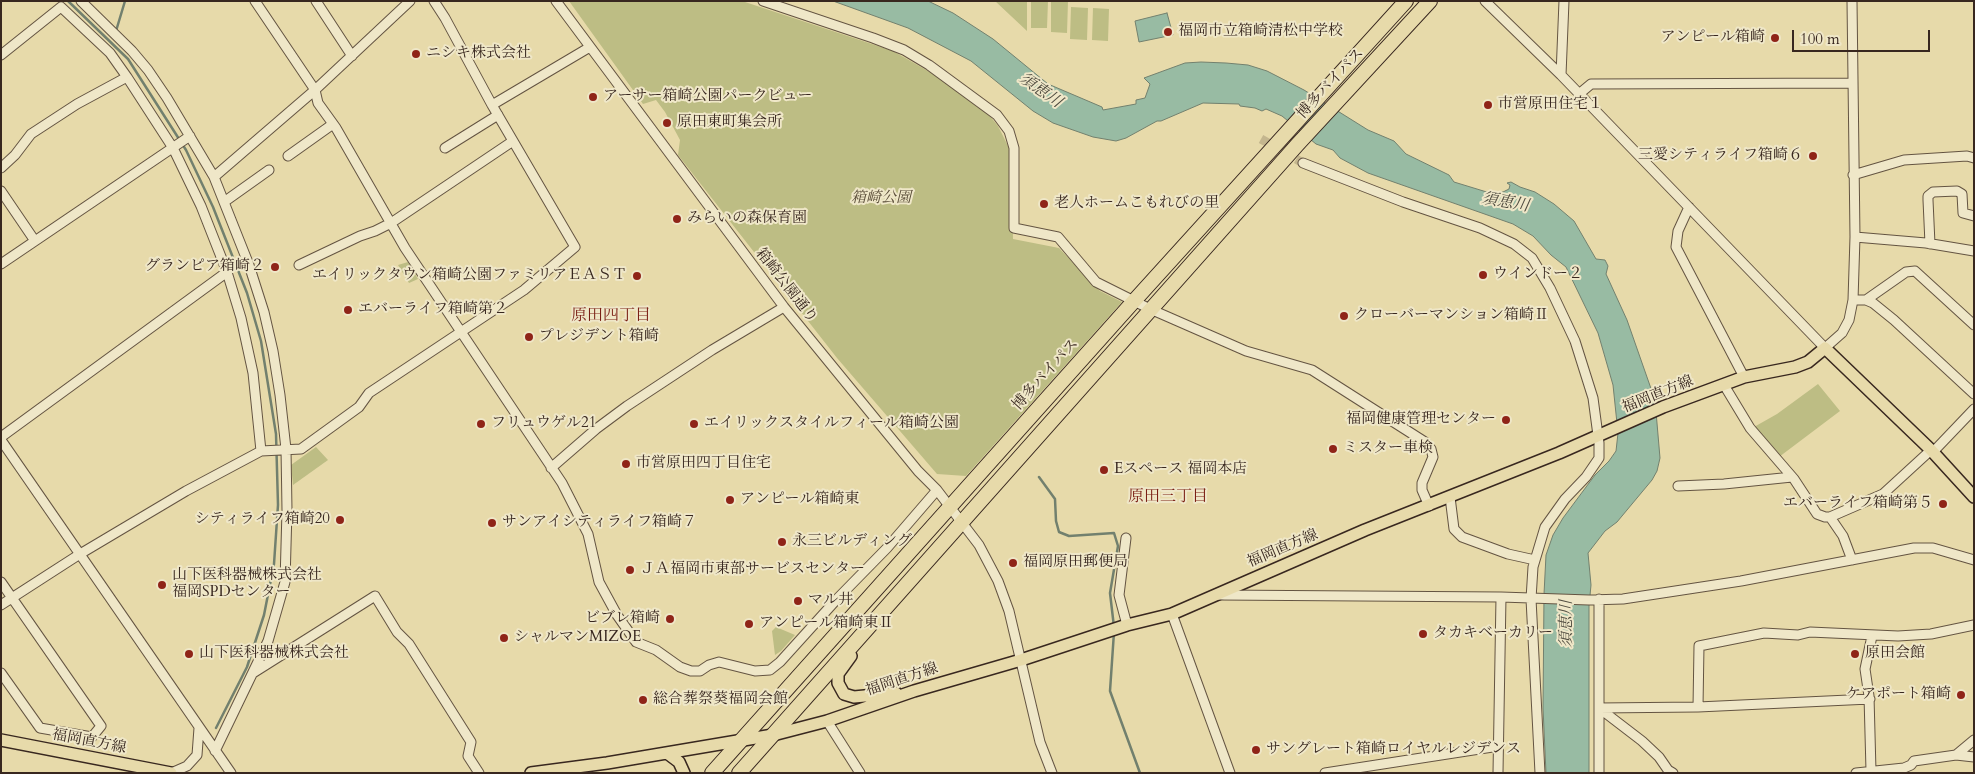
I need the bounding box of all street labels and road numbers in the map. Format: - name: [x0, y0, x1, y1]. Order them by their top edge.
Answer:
- street label: 博多バイパス: [1294, 45, 1368, 123]
- street label: 箱崎公園通り: [751, 245, 821, 327]
- street label: 博多バイパス: [1009, 336, 1083, 414]
- street label: 福岡直方線: [1620, 373, 1696, 417]
- street label: 福岡直方線: [1245, 526, 1321, 572]
- street label: 福岡直方線: [864, 660, 940, 700]
- street label: 福岡直方線: [50, 726, 128, 758]

